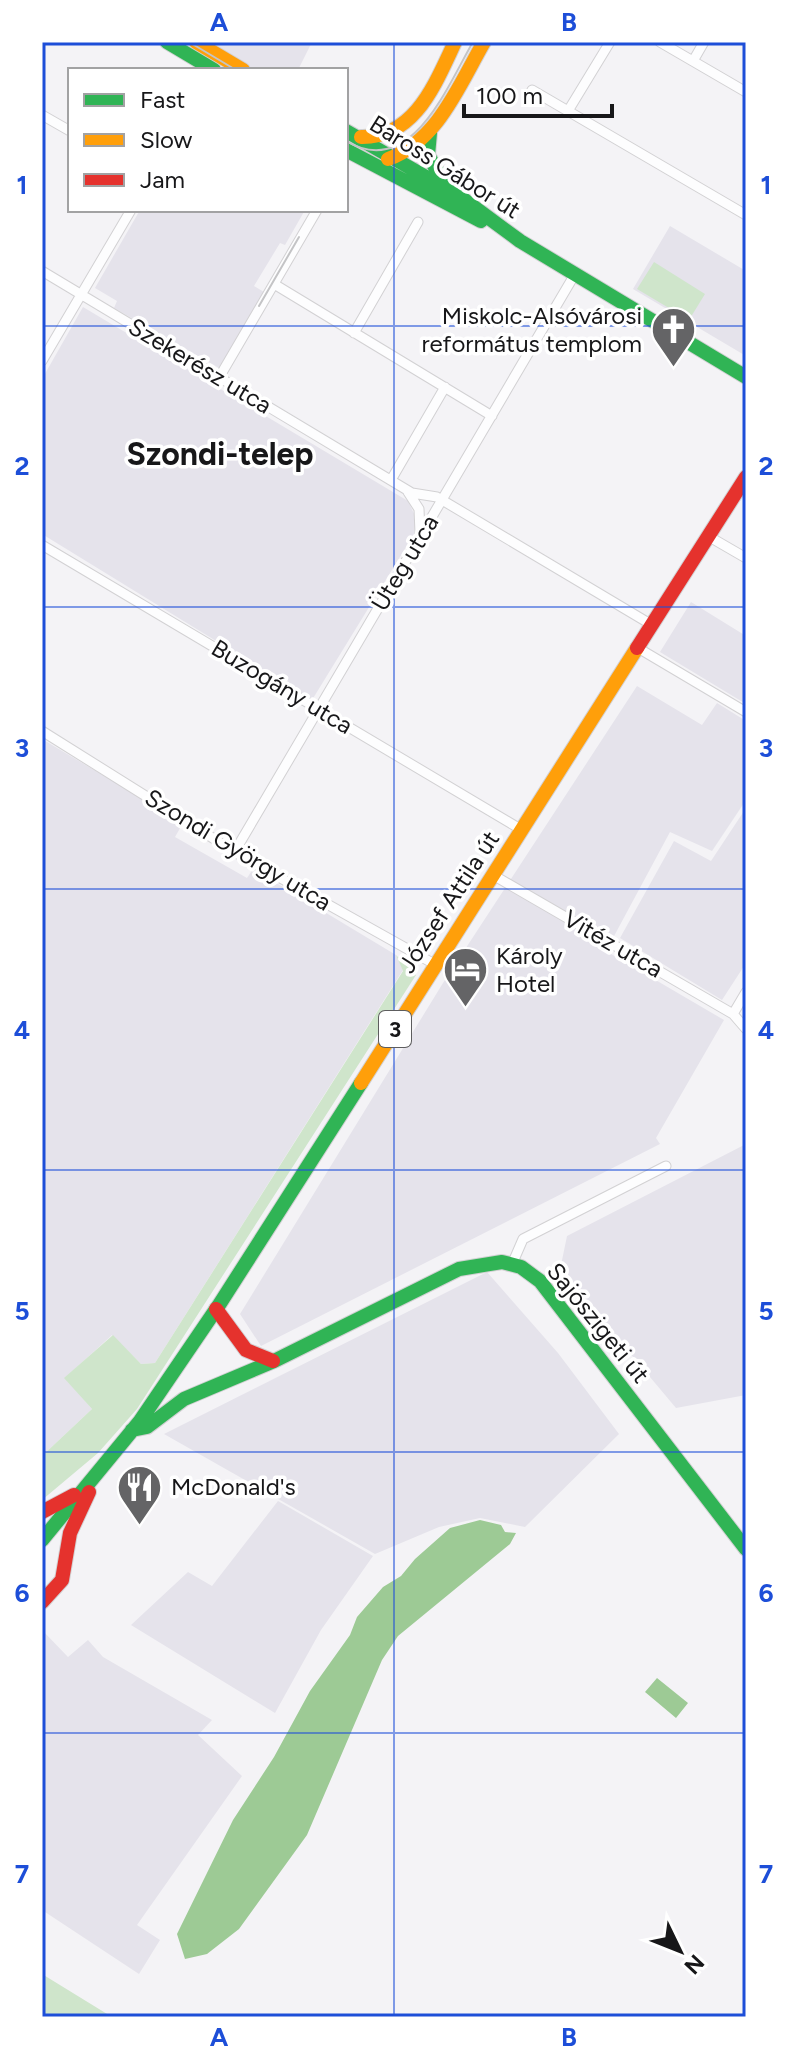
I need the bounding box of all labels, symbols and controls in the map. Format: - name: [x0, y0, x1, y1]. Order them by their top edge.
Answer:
- text: A: [210, 6, 229, 38]
- text: B: [561, 6, 577, 38]
- legend: [68, 68, 348, 212]
- scale bar: [464, 68, 612, 118]
- text: 100 m: [476, 81, 543, 110]
- text: Fast: [140, 85, 185, 114]
- street label: Baross Gábor út: [365, 109, 526, 224]
- text: Slow: [140, 125, 193, 154]
- text: Jam: [140, 165, 185, 194]
- text: 1: [17, 169, 27, 201]
- text: 1: [761, 169, 771, 201]
- place label: Miskolc-Alsóvárosi református templom: [421, 301, 642, 358]
- church icon: Miskolc-Alsóvárosi református templom: [649, 306, 697, 369]
- street label: Szekerész utca: [123, 311, 277, 420]
- district label: Szondi-telep: [126, 435, 314, 473]
- text: 2: [14, 450, 30, 482]
- text: 2: [758, 450, 774, 482]
- street label: Üteg utca: [365, 510, 444, 616]
- street label: Buzogány utca: [206, 633, 358, 740]
- text: 3: [15, 732, 29, 764]
- text: 3: [759, 732, 773, 764]
- street label: Szondi György utca: [140, 782, 337, 917]
- street label: József Attila út: [392, 825, 505, 978]
- street label: Vitéz utca: [559, 904, 668, 984]
- place label: Károly Hotel: [496, 941, 563, 998]
- hotel icon: Károly Hotel: [441, 946, 489, 1009]
- road number: 3: [379, 1011, 411, 1047]
- text: 4: [14, 1014, 30, 1046]
- text: 4: [758, 1014, 774, 1046]
- street label: Sajószigeti út: [541, 1257, 656, 1389]
- text: 5: [14, 1295, 30, 1327]
- text: 5: [758, 1295, 774, 1327]
- restaurant icon: McDonald's: [116, 1463, 164, 1526]
- place label: McDonald's: [171, 1472, 296, 1501]
- text: 6: [14, 1577, 30, 1609]
- text: 6: [758, 1577, 774, 1609]
- text: 7: [15, 1858, 29, 1890]
- text: 7: [759, 1858, 773, 1890]
- north arrow: [640, 1911, 720, 1991]
- text: N: [679, 1949, 710, 1980]
- text: A: [210, 2021, 229, 2053]
- text: B: [561, 2021, 577, 2053]

